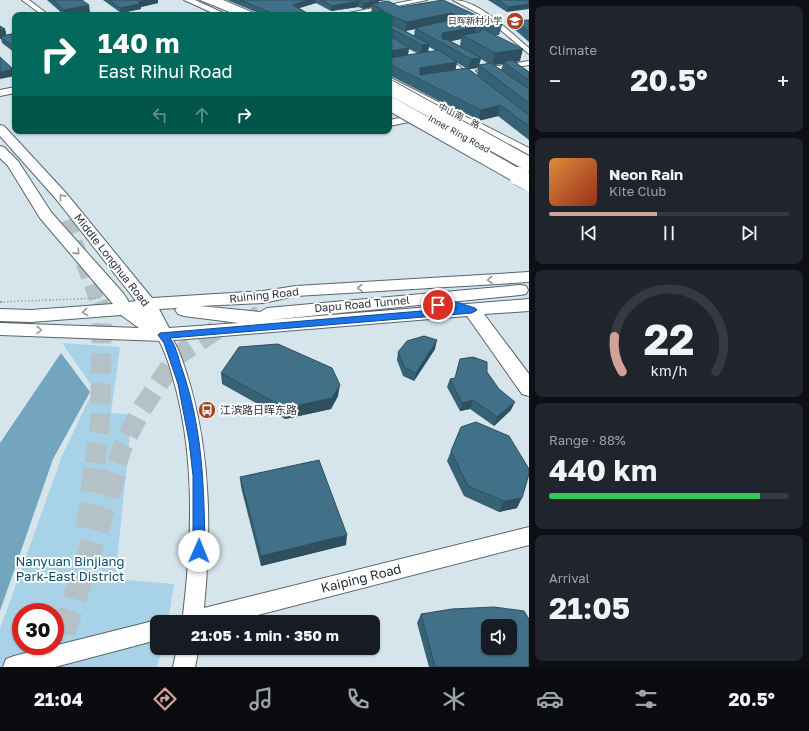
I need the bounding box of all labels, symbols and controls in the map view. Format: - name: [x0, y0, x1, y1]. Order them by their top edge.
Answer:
- school or university icon: 日晖新村小学: [505, 11, 525, 31]
- place label: 日晖新村小学: [448, 15, 502, 26]
- text: 140 m: [98, 26, 180, 59]
- icon: right: [32, 28, 84, 80]
- text: Climate: [549, 42, 597, 58]
- text: East Rihui Road: [98, 60, 233, 82]
- text: 20.5°: [630, 62, 708, 98]
- text: −: [549, 67, 561, 94]
- text: +: [777, 67, 789, 94]
- street label: 中山南二路: [437, 100, 482, 131]
- icon: left: [149, 104, 171, 126]
- icon: ahead: [191, 104, 213, 126]
- icon: right: [233, 104, 255, 126]
- street label: Inner Ring Road: [426, 112, 492, 155]
- text: Neon Rain: [609, 165, 683, 183]
- text: Kite Club: [609, 183, 666, 199]
- one-way arrow: [60, 195, 67, 202]
- street label: Middle Longhua Road: [72, 211, 153, 309]
- icon: previous: [578, 222, 600, 244]
- icon: pause: [658, 222, 680, 244]
- icon: next: [738, 222, 760, 244]
- one-way arrow: [73, 247, 80, 254]
- one-way arrow: [487, 275, 493, 284]
- one-way arrow: [357, 283, 363, 292]
- street label: Ruining Road: [229, 284, 299, 305]
- pin: [421, 288, 455, 322]
- street label: Dapu Road Tunnel: [314, 293, 411, 314]
- icon: arrive: [427, 294, 449, 316]
- one-way arrow: [82, 307, 88, 316]
- text: 22: [644, 313, 694, 363]
- one-way arrow: [36, 326, 42, 335]
- text: km/h: [651, 361, 687, 378]
- bus stop icon: 江滨路日晖东路: [197, 400, 217, 420]
- place label: 江滨路日晖东路: [220, 403, 297, 416]
- text: Range · 88%: [549, 432, 626, 448]
- text: 440 km: [549, 452, 657, 488]
- position arrow: [178, 530, 220, 572]
- park label: Nanyuan Binjiang Park-East District: [15, 553, 125, 584]
- street label: Kaiping Road: [319, 560, 403, 596]
- text: Arrival: [549, 570, 590, 586]
- text: 21:05: [549, 590, 630, 626]
- speed limit sign: 30: [12, 603, 64, 655]
- map controls: [481, 619, 517, 655]
- button: sound: [481, 619, 517, 655]
- text: 21:05 · 1 min · 350 m: [191, 626, 339, 644]
- icon: directions: [151, 685, 179, 713]
- icon: music: [247, 685, 275, 713]
- icon: phone: [344, 685, 372, 713]
- icon: climate: [440, 685, 468, 713]
- icon: car: [536, 685, 564, 713]
- icon: filters: [632, 685, 660, 713]
- text: 21:04: [34, 688, 83, 710]
- text: 20.5°: [728, 688, 775, 710]

